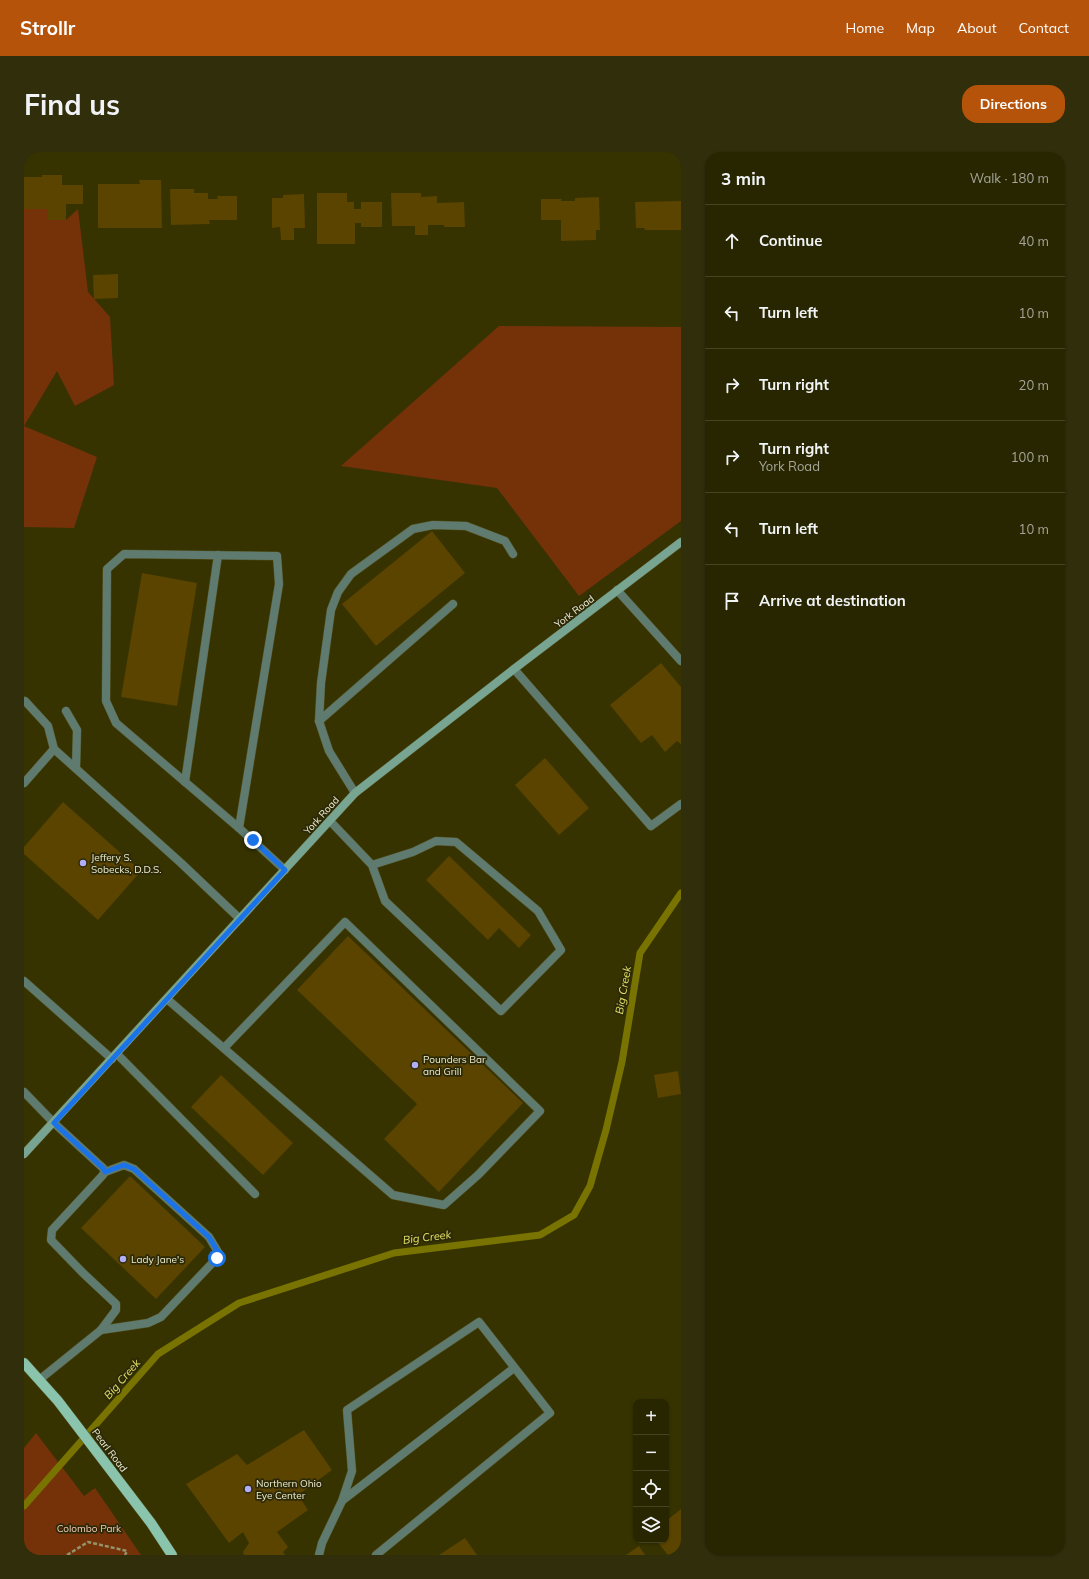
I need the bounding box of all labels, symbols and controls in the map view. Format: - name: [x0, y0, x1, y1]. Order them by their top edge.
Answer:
- text: Strollr: [20, 16, 75, 40]
- text: Home: [845, 19, 884, 37]
- text: Map: [906, 19, 935, 37]
- text: About: [957, 19, 997, 37]
- text: Contact: [1019, 19, 1069, 37]
- button: Directions: [962, 85, 1065, 123]
- text: Find us: [24, 87, 120, 122]
- text: 3 min: [721, 168, 766, 189]
- text: Walk · 180 m: [970, 170, 1049, 186]
- icon: ahead: [721, 230, 743, 252]
- text: Continue: [759, 231, 822, 250]
- text: 40 m: [1019, 233, 1049, 249]
- icon: left: [721, 302, 743, 324]
- text: Turn left: [759, 303, 818, 322]
- text: 10 m: [1019, 305, 1049, 321]
- icon: right: [721, 374, 743, 396]
- text: Turn right: [759, 375, 829, 394]
- text: 20 m: [1019, 377, 1049, 393]
- text: Turn right: [759, 439, 829, 458]
- icon: right: [721, 446, 743, 468]
- text: 100 m: [1011, 449, 1049, 465]
- text: York Road: [759, 458, 820, 474]
- icon: left: [721, 518, 743, 540]
- text: Turn left: [759, 519, 818, 538]
- text: 10 m: [1019, 521, 1049, 537]
- icon: arrive: [721, 590, 743, 612]
- text: Arrive at destination: [759, 591, 906, 610]
- street label: York Road: [551, 592, 597, 631]
- street label: York Road: [300, 794, 342, 838]
- route end: [244, 831, 262, 849]
- place label: Jeffery S. Sobecks, D.D.S.: [91, 851, 161, 876]
- marker: Jeffery S. Sobecks, D.D.S.: [78, 858, 88, 868]
- water label: Big Creek: [612, 964, 634, 1015]
- place label: Pounders Bar and Grill: [423, 1053, 486, 1078]
- marker: Pounders Bar and Grill: [410, 1060, 420, 1070]
- water label: Big Creek: [402, 1227, 452, 1247]
- route start: [208, 1249, 226, 1267]
- place label: Lady Jane's: [131, 1253, 184, 1266]
- marker: Lady Jane's: [118, 1254, 128, 1264]
- water label: Big Creek: [101, 1356, 143, 1402]
- map controls: [633, 1399, 669, 1543]
- button: +: [633, 1399, 669, 1435]
- street label: Pearl Road: [89, 1426, 130, 1475]
- button: −: [633, 1435, 669, 1471]
- button: locate: [633, 1471, 669, 1507]
- place label: Northern Ohio Eye Center: [256, 1477, 322, 1502]
- marker: Northern Ohio Eye Center: [243, 1484, 253, 1494]
- button: layers: [633, 1507, 669, 1543]
- park label: Colombo Park: [57, 1522, 122, 1535]

